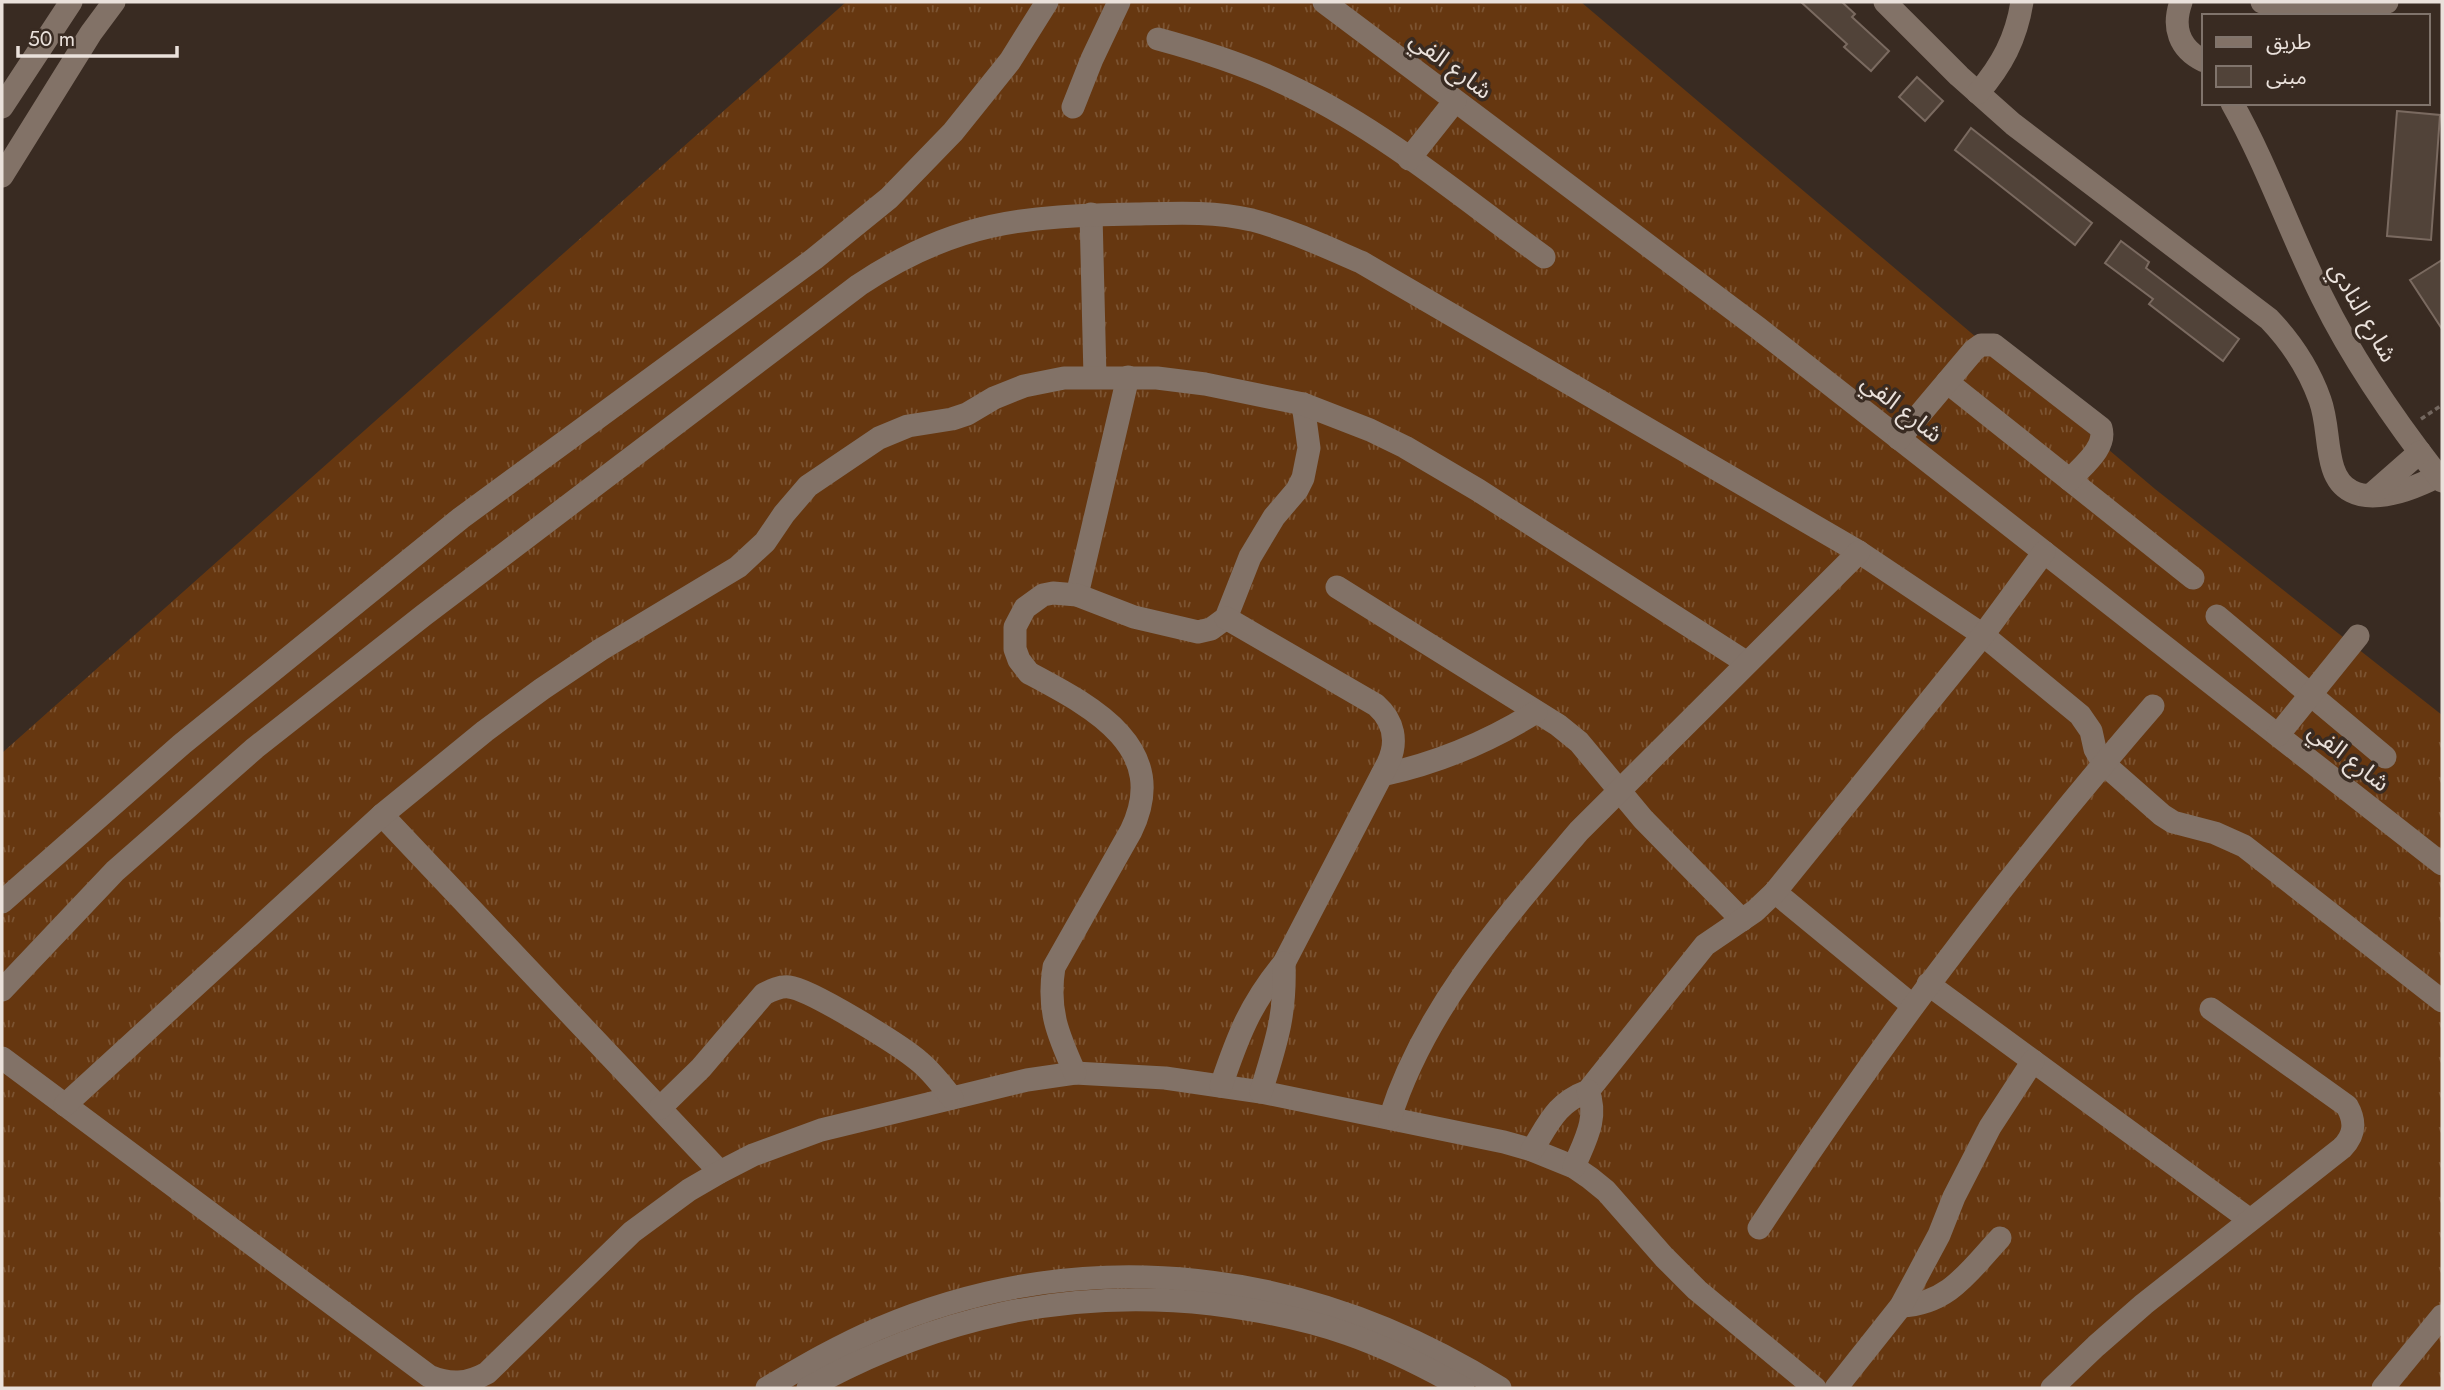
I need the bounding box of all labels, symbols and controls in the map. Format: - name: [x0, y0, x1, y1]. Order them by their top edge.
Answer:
- scale bar: [18, 14, 177, 58]
- legend: [2202, 14, 2430, 105]
- street label: شارع الفي: [1402, 22, 1500, 109]
- text: 50 m: [28, 24, 75, 54]
- text: طريق: [2266, 27, 2311, 57]
- text: مبنى: [2266, 62, 2307, 92]
- street label: شارع النادي: [2319, 255, 2406, 369]
- street label: شارع الفي: [1853, 364, 1951, 452]
- street label: شارع الفي: [2300, 713, 2398, 801]

